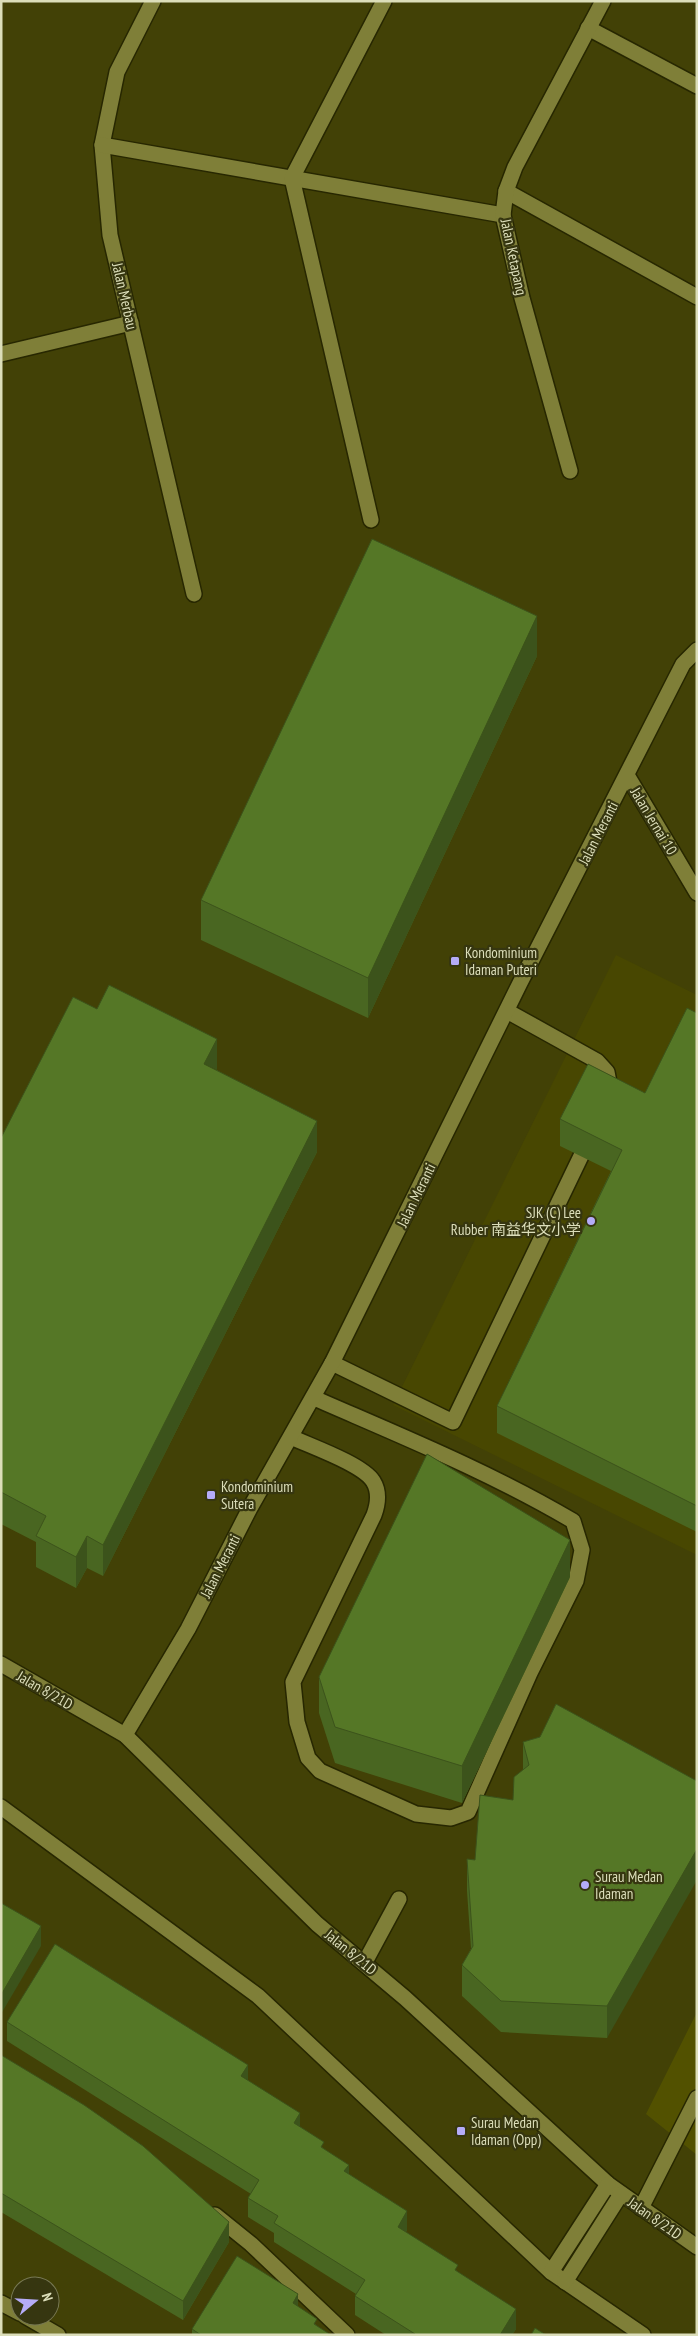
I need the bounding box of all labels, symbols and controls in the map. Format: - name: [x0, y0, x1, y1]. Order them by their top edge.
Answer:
- street label: Jalan Ketapang: [496, 216, 531, 297]
- street label: Jalan Merbau: [108, 260, 142, 331]
- street label: Jalan Jernai 10: [626, 783, 682, 858]
- street label: Jalan Meranti: [573, 798, 622, 869]
- place label: Kondominium Idaman Puteri: [465, 943, 537, 979]
- marker: Kondominium Idaman Puteri: [449, 955, 461, 967]
- street label: Jalan Meranti: [392, 1160, 440, 1231]
- place label: SJK (C) Lee Rubber 南益华文小学: [451, 1203, 581, 1239]
- marker: SJK (C) Lee Rubber 南益华文小学: [585, 1215, 597, 1227]
- place label: Kondominium Sutera: [221, 1477, 293, 1513]
- marker: Kondominium Sutera: [205, 1489, 217, 1501]
- street label: Jalan Meranti: [195, 1531, 244, 1602]
- street label: Jalan 8/21D: [13, 1666, 76, 1714]
- place label: Surau Medan Idaman: [595, 1867, 663, 1903]
- marker: Surau Medan Idaman: [579, 1879, 591, 1891]
- street label: Jalan 8/21D: [320, 1925, 381, 1979]
- place label: Surau Medan Idaman (Opp): [471, 2113, 541, 2149]
- marker: Surau Medan Idaman (Opp): [455, 2125, 467, 2137]
- street label: Jalan 8/21D: [624, 2192, 686, 2243]
- north arrow: [10, 2276, 60, 2326]
- text: N: [38, 2291, 57, 2303]

